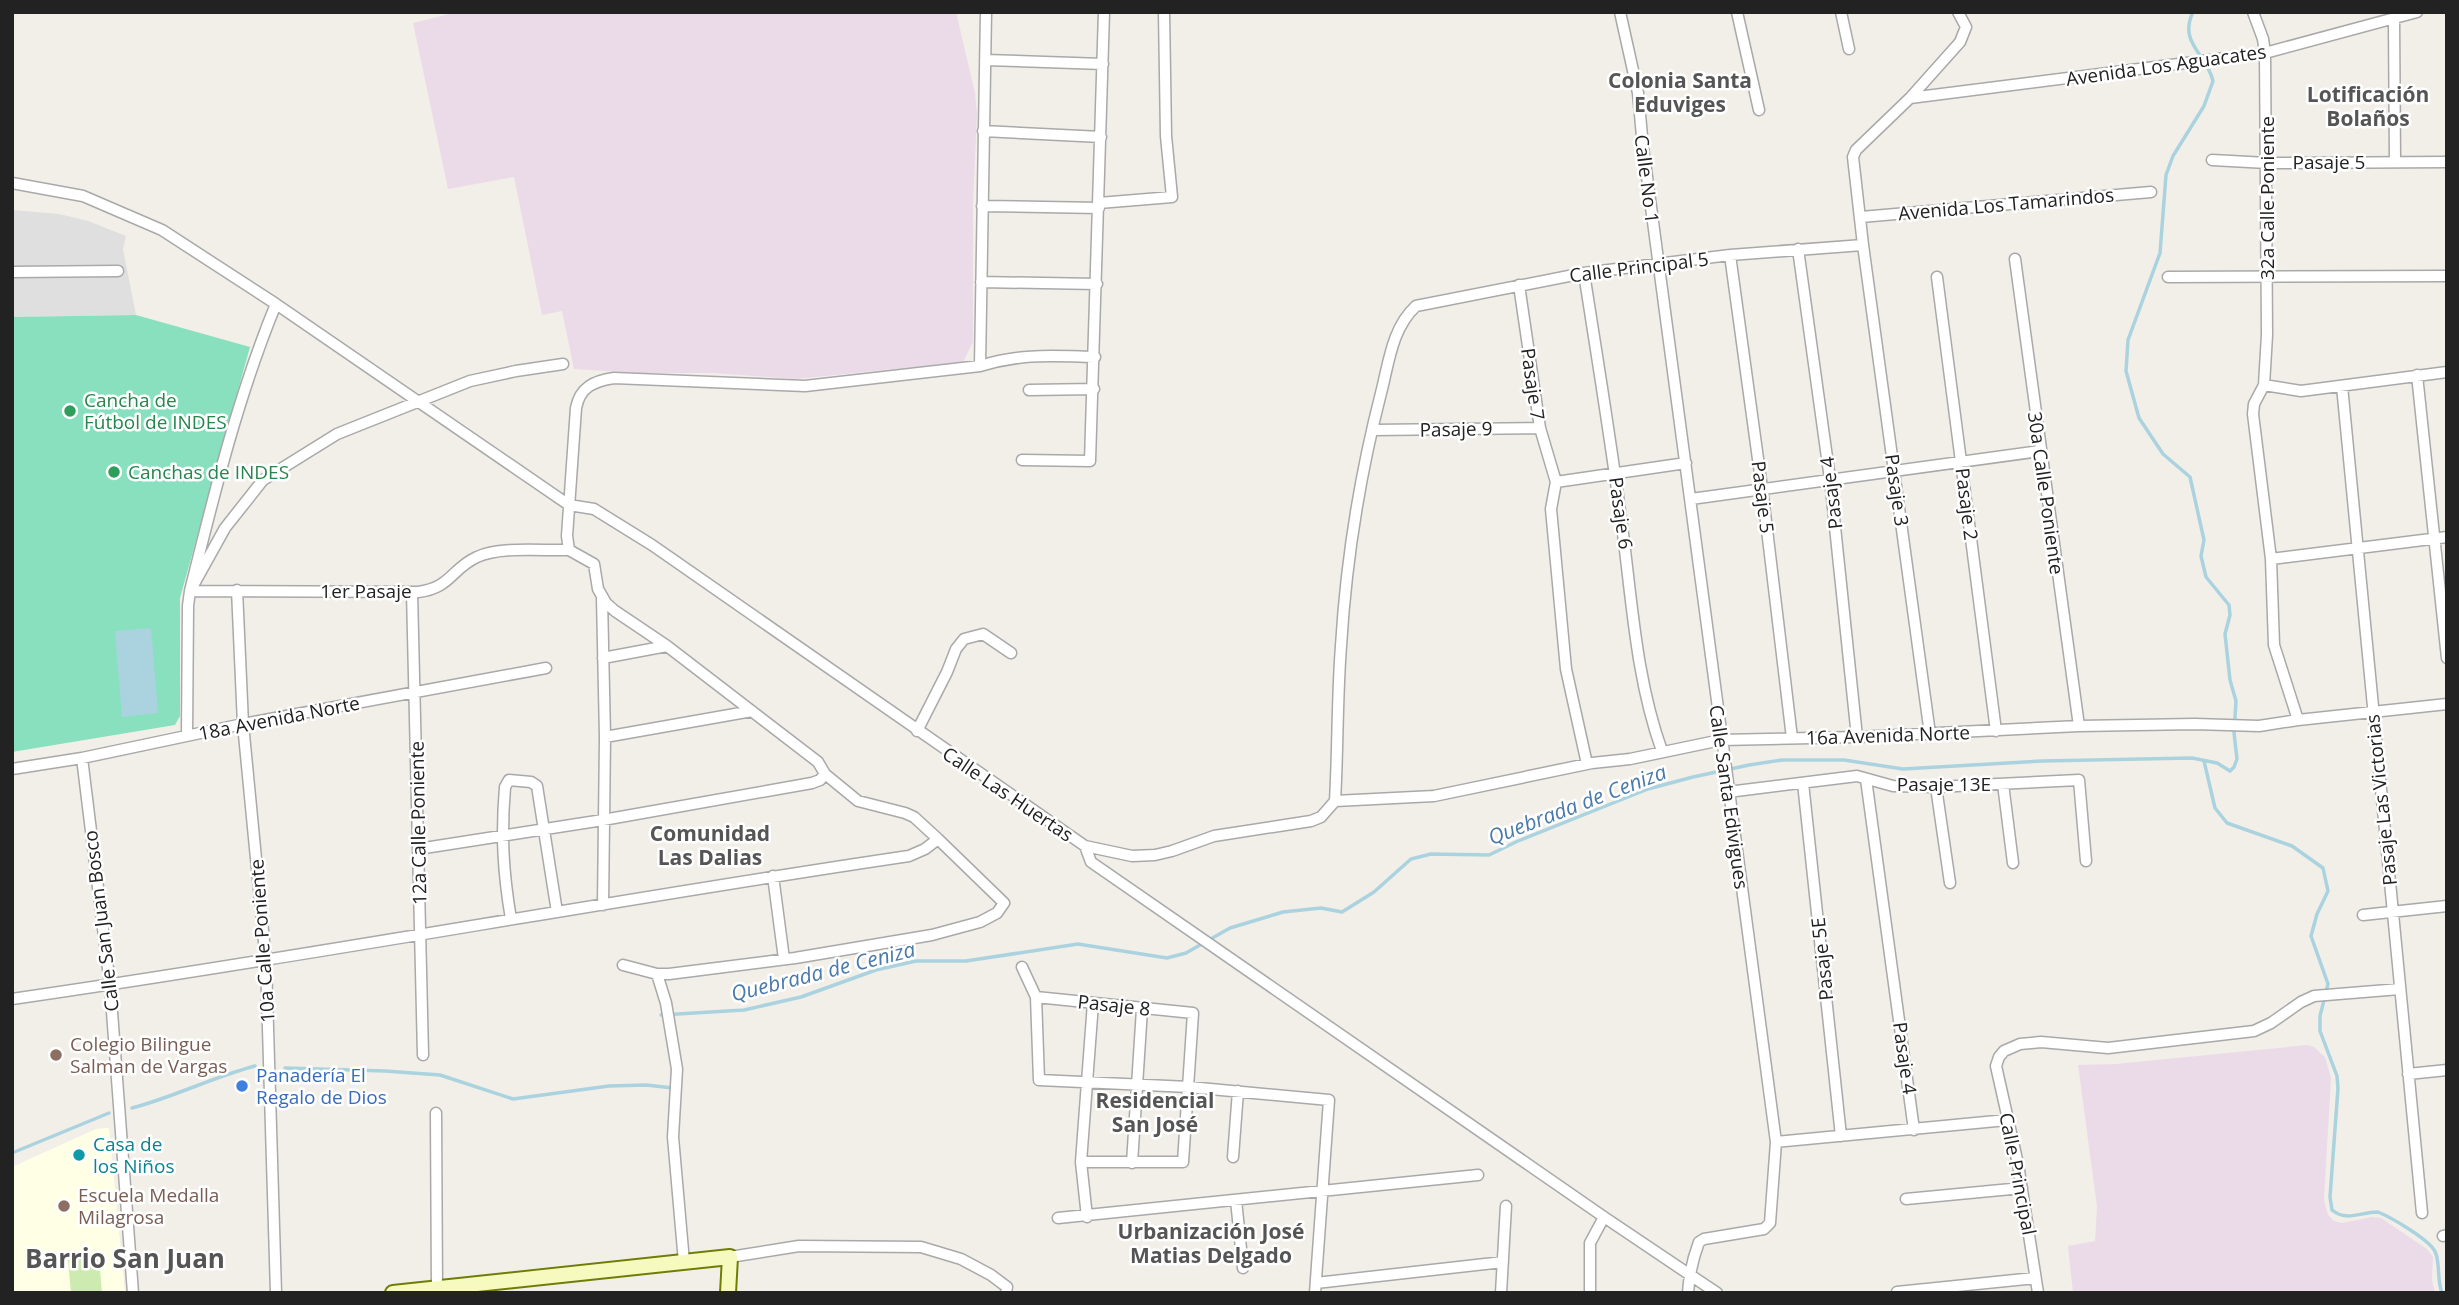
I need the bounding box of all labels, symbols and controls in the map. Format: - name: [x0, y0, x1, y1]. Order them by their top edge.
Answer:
- street label: Avenida Los Aguacates: [2064, 38, 2268, 92]
- district label: Colonia Santa Eduviges: [1608, 66, 1752, 118]
- district label: Lotificación Bolaños: [2307, 80, 2429, 132]
- street label: 32a Calle Poniente: [2254, 116, 2280, 280]
- street label: Calle No 1: [1629, 133, 1665, 225]
- street label: Pasaje 5: [2293, 149, 2365, 175]
- street label: Avenida Los Tamarindos: [1897, 182, 2115, 226]
- street label: Calle Principal 5: [1568, 246, 1710, 288]
- street label: Pasaje 7: [1515, 346, 1551, 422]
- place label: Cancha de Fútbol de INDES: [84, 387, 227, 435]
- marker: Cancha de Fútbol de INDES: [62, 403, 78, 419]
- street label: 30a Calle Poniente: [2022, 410, 2070, 576]
- street label: Pasaje 9: [1419, 415, 1493, 443]
- street label: Pasaje 3: [1879, 452, 1915, 528]
- street label: Pasaje 4: [1814, 455, 1848, 531]
- place label: Canchas de INDES: [128, 459, 289, 485]
- street label: Pasaje 5: [1746, 459, 1780, 535]
- marker: Canchas de INDES: [106, 464, 122, 480]
- street label: Pasaje 2: [1950, 466, 1984, 542]
- street label: Pasaje 6: [1603, 475, 1639, 551]
- street label: 1er Pasaje: [320, 578, 412, 604]
- street label: 18a Avenida Norte: [196, 690, 362, 746]
- street label: Calle Santa Edivigues: [1703, 703, 1755, 891]
- street label: Pasaje Las Victorias: [2359, 713, 2403, 887]
- street label: 16a Avenida Norte: [1806, 719, 1970, 751]
- street label: 12a Calle Poniente: [404, 741, 432, 905]
- street label: Calle Las Huertas: [937, 741, 1079, 847]
- water label: Quebrada de Ceniza: [1484, 757, 1670, 851]
- street label: Pasaje 13E: [1897, 771, 1991, 797]
- district label: Comunidad Las Dalias: [650, 819, 770, 871]
- street label: Calle San Juan Bosco: [77, 829, 125, 1013]
- street label: 10a Calle Poniente: [243, 858, 281, 1024]
- street label: Pasaje 5E: [1805, 916, 1839, 1002]
- water label: Quebrada de Ceniza: [728, 935, 918, 1007]
- street label: Pasaje 8: [1076, 988, 1152, 1022]
- street label: Pasaje 4: [1887, 1020, 1923, 1096]
- place label: Colegio Bilingue Salman de Vargas: [70, 1031, 227, 1079]
- marker: Colegio Bilingue Salman de Vargas: [48, 1047, 64, 1063]
- place label: Panadería El Regalo de Dios: [256, 1062, 387, 1110]
- marker: Panadería El Regalo de Dios: [234, 1078, 250, 1094]
- district label: Residencial San José: [1096, 1086, 1214, 1138]
- street label: Calle Principal: [1993, 1111, 2043, 1237]
- place label: Casa de los Niños: [93, 1131, 174, 1179]
- marker: Casa de los Niños: [71, 1147, 87, 1163]
- place label: Escuela Medalla Milagrosa: [78, 1182, 219, 1230]
- marker: Escuela Medalla Milagrosa: [56, 1198, 72, 1214]
- district label: Urbanización José Matias Delgado: [1118, 1217, 1304, 1269]
- district label: Barrio San Juan: [25, 1240, 225, 1276]

